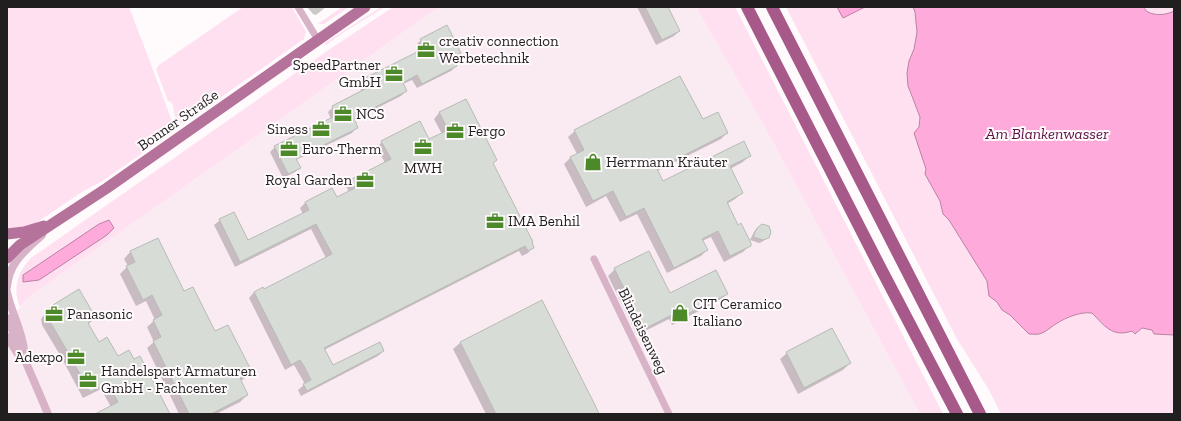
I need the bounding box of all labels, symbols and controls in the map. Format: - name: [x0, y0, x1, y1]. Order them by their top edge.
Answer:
- place label: creativ connection Werbetechnik: [439, 32, 559, 67]
- office icon: creativ connection Werbetechnik: [416, 40, 436, 60]
- place label: SpeedPartner GmbH: [293, 56, 381, 91]
- office icon: SpeedPartner GmbH: [384, 64, 404, 84]
- street label: Bonner Straße: [134, 86, 222, 154]
- office icon: NCS: [333, 104, 353, 124]
- place label: NCS: [356, 105, 385, 123]
- office icon: Siness: [311, 119, 331, 139]
- place label: Siness: [267, 120, 308, 138]
- office icon: Fergo: [445, 121, 465, 141]
- place label: Fergo: [468, 122, 506, 140]
- water label: Am Blankenwasser: [984, 124, 1109, 143]
- office icon: MWH: [413, 137, 433, 157]
- office icon: Euro-Therm: [279, 139, 299, 159]
- place label: Euro-Therm: [302, 140, 381, 158]
- shop icon: Herrmann Kräuter: [583, 152, 603, 172]
- place label: Herrmann Kräuter: [606, 153, 728, 171]
- place label: MWH: [404, 159, 442, 177]
- office icon: Royal Garden: [355, 170, 375, 190]
- place label: Royal Garden: [265, 171, 352, 189]
- office icon: IMA Benhil: [485, 211, 505, 231]
- place label: IMA Benhil: [508, 212, 580, 230]
- street label: Blindeisenweg: [614, 285, 672, 377]
- place label: CIT Ceramico Italiano: [693, 295, 782, 330]
- shop icon: CIT Ceramico Italiano: [670, 303, 690, 323]
- office icon: Panasonic: [44, 304, 64, 324]
- place label: Panasonic: [67, 305, 133, 323]
- office icon: Adexpo: [66, 347, 86, 367]
- place label: Adexpo: [15, 348, 63, 366]
- place label: Handelspart Armaturen GmbH - Fachcenter: [101, 362, 257, 397]
- office icon: Handelspart Armaturen GmbH - Fachcenter: [78, 370, 98, 390]

